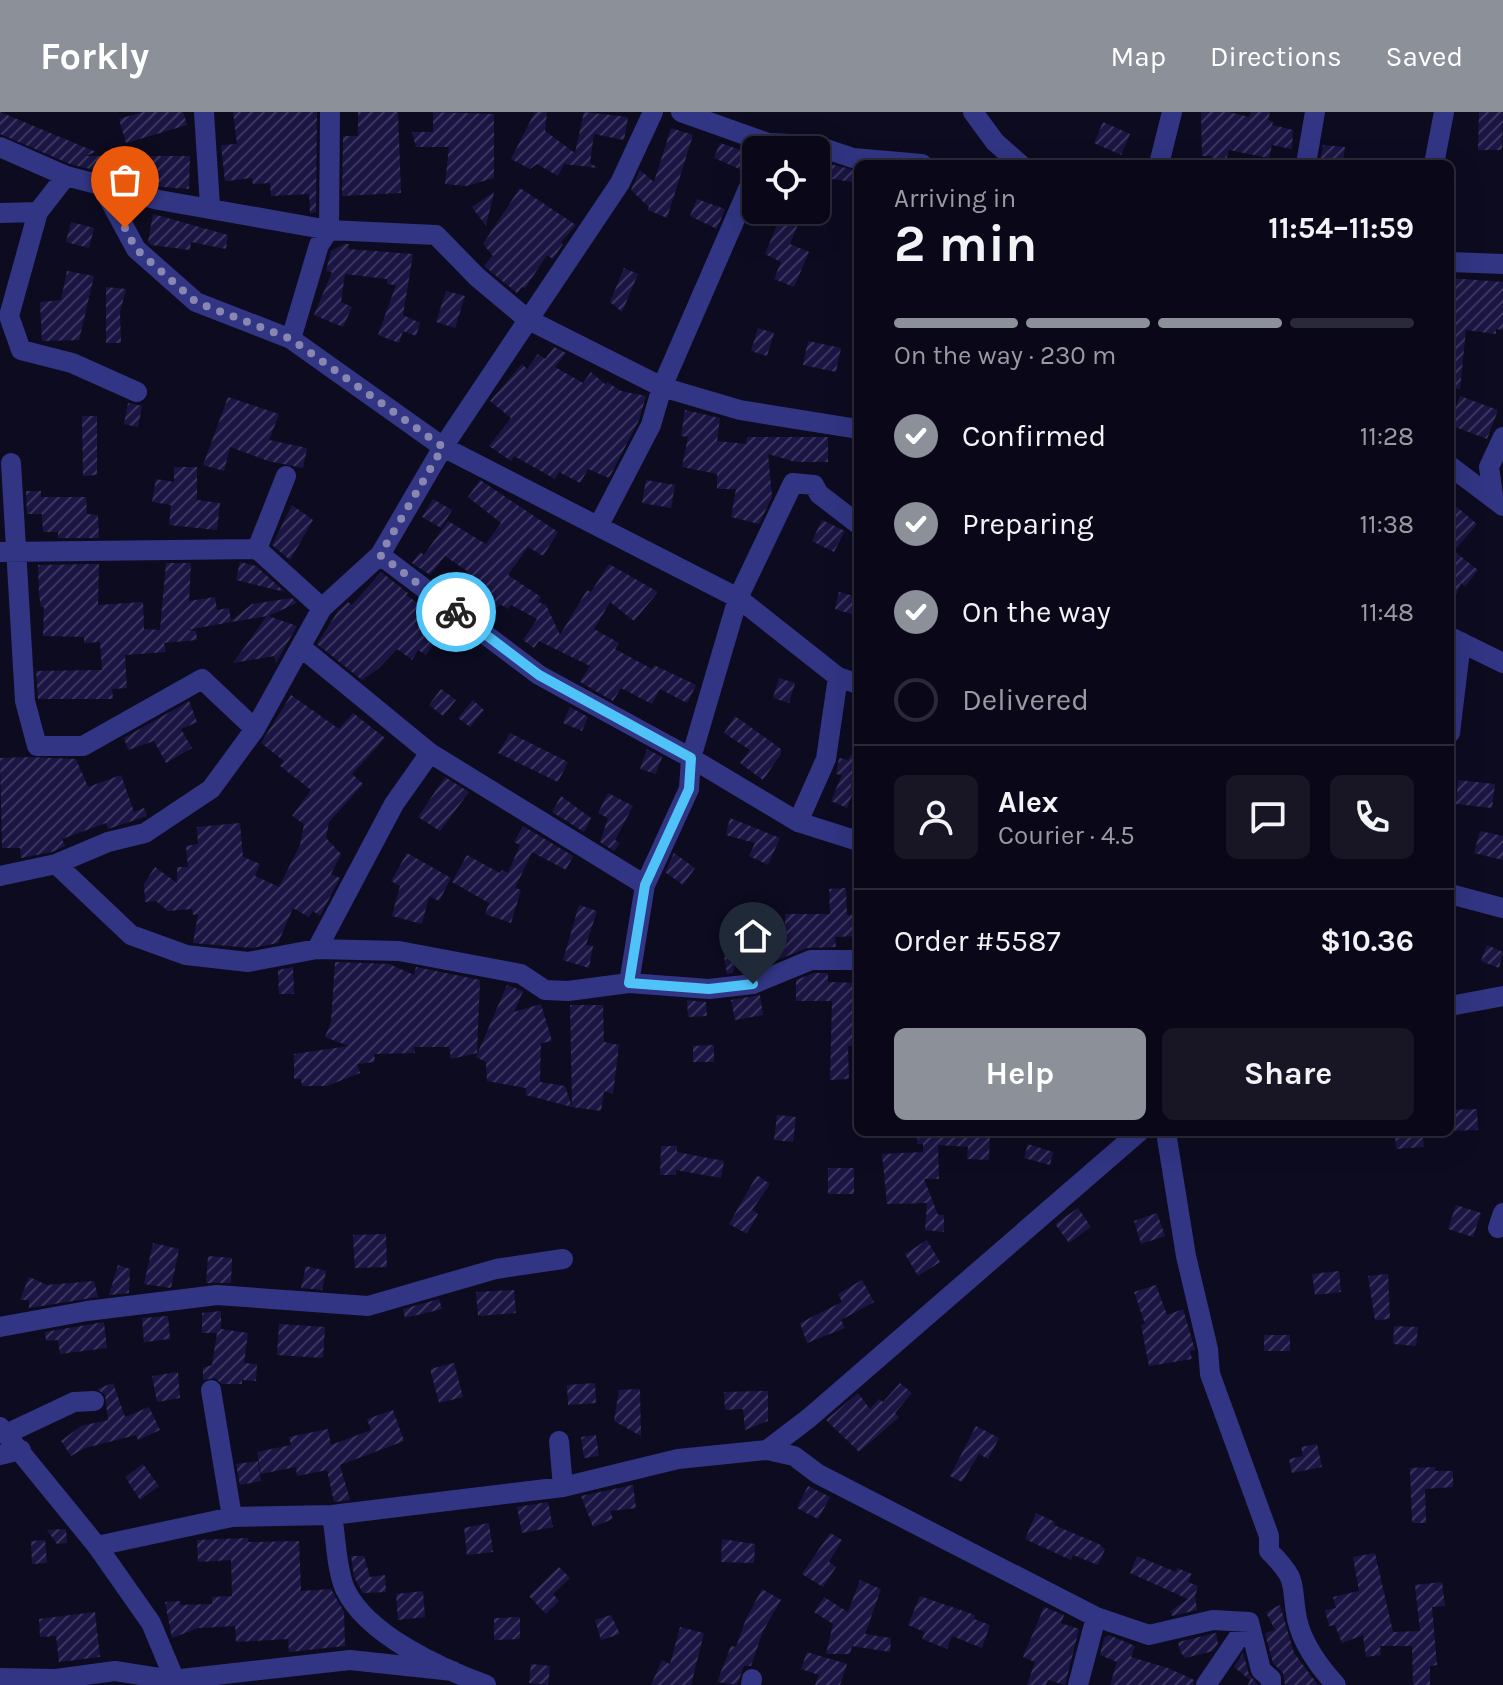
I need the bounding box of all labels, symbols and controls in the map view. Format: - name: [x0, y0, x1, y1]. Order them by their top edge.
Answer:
- text: Forkly: [40, 34, 149, 79]
- text: Map: [1111, 40, 1166, 73]
- text: Directions: [1210, 40, 1342, 73]
- text: Saved: [1386, 40, 1463, 73]
- map controls: [742, 136, 830, 224]
- button: locate: [742, 136, 830, 224]
- pin: [91, 146, 159, 228]
- icon: bag: [103, 158, 147, 202]
- text: Arriving in: [894, 183, 1016, 214]
- text: 11:54–11:59: [1268, 210, 1414, 246]
- text: 2 min: [894, 213, 1037, 274]
- text: On the way · 230 m: [894, 340, 1116, 371]
- icon: check: [894, 414, 938, 458]
- text: Confirmed: [962, 418, 1106, 454]
- text: 11:28: [1360, 421, 1414, 452]
- icon: check: [894, 502, 938, 546]
- text: Preparing: [962, 506, 1094, 542]
- text: 11:38: [1359, 509, 1414, 540]
- courier: [416, 572, 496, 652]
- icon: bike: [434, 590, 478, 634]
- icon: check: [894, 590, 938, 634]
- text: On the way: [962, 594, 1111, 630]
- text: 11:48: [1360, 597, 1414, 628]
- text: Delivered: [962, 682, 1089, 718]
- button: person: [894, 775, 978, 859]
- button: chat: [1226, 775, 1310, 859]
- button: phone: [1330, 775, 1414, 859]
- text: Alex: [998, 784, 1058, 820]
- text: Courier · 4.5: [998, 820, 1135, 851]
- pin: [719, 902, 787, 984]
- icon: home: [731, 914, 775, 958]
- text: Order #5587: [894, 923, 1061, 959]
- text: $10.36: [1320, 923, 1414, 959]
- button: Help: [894, 1028, 1146, 1120]
- button: Share: [1162, 1028, 1414, 1120]

